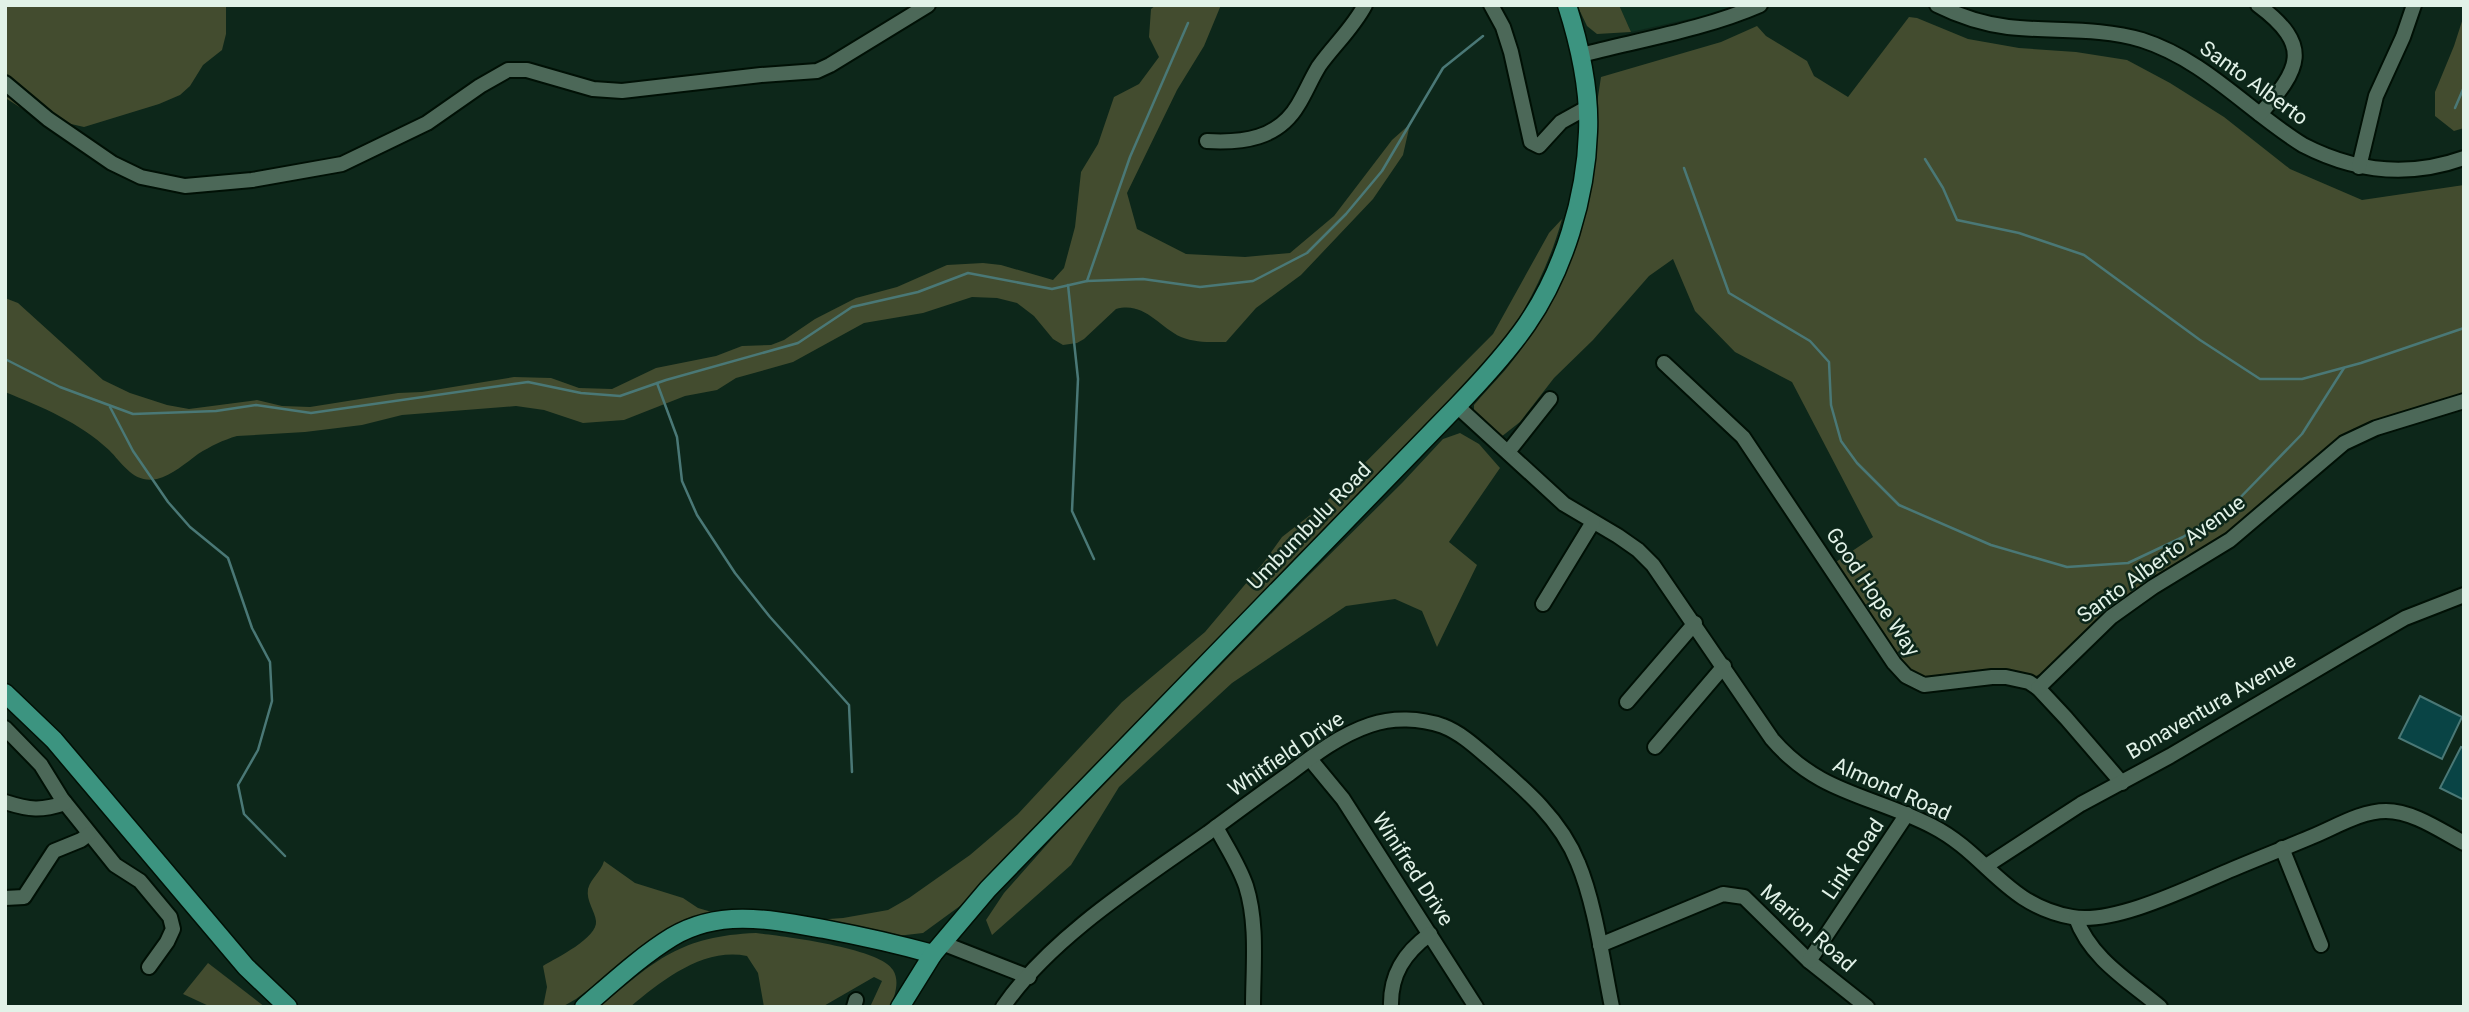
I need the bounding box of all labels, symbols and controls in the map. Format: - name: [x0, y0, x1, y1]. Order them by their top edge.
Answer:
- street label: Santo Alberto: [2195, 36, 2313, 130]
- street label: Umbumbulu Road: [1242, 458, 1376, 594]
- street label: Santo Alberto Avenue: [2073, 490, 2249, 628]
- street label: Good Hope Way: [1821, 523, 1925, 661]
- street label: Bonaventura Avenue: [2122, 648, 2300, 764]
- street label: Whitfield Drive: [1224, 707, 1348, 801]
- street label: Almond Road: [1830, 752, 1954, 826]
- street label: Winifred Drive: [1368, 808, 1458, 930]
- street label: Link Road: [1817, 814, 1889, 904]
- street label: Marion Road: [1756, 879, 1860, 977]

